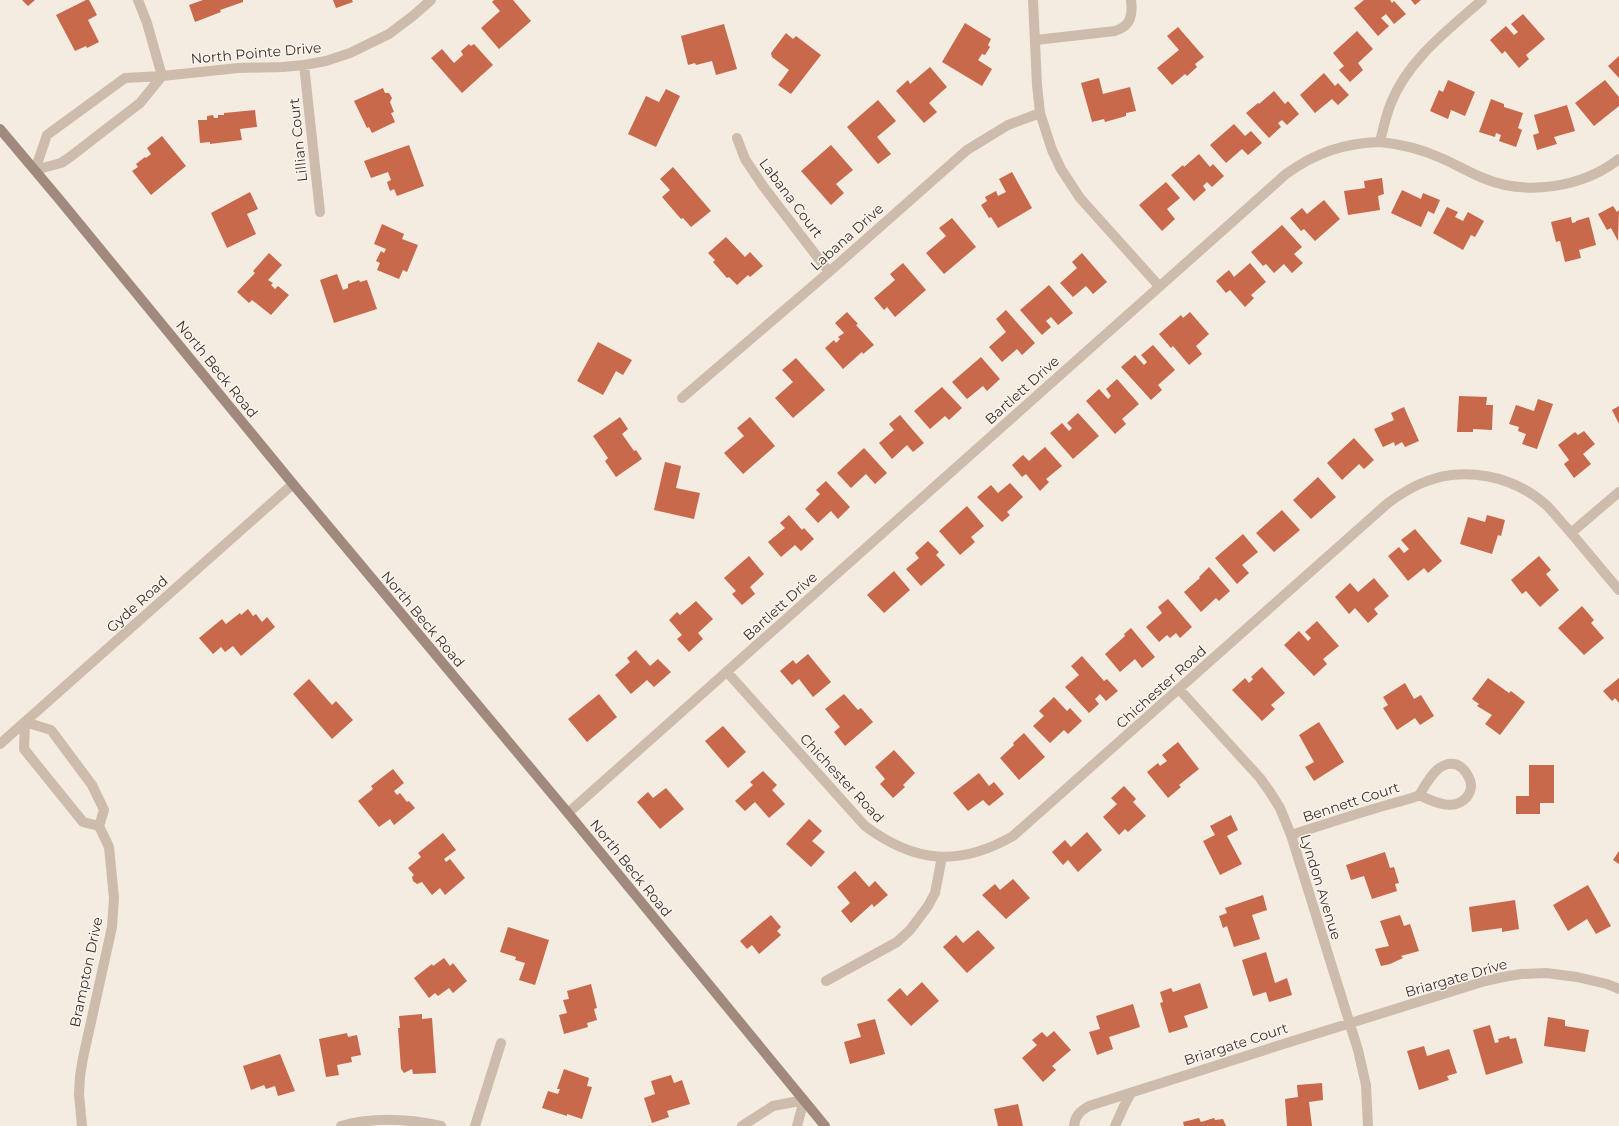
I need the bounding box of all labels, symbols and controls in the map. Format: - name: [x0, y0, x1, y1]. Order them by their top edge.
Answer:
- street label: North Pointe Drive: [190, 38, 322, 68]
- street label: Lillian Court: [285, 97, 311, 183]
- street label: Labana Court: [755, 155, 827, 242]
- street label: Labana Drive: [807, 199, 887, 275]
- street label: North Beck Road: [172, 317, 262, 421]
- street label: Bartlett Drive: [981, 352, 1063, 428]
- street label: North Beck Road: [377, 567, 469, 671]
- street label: Bartlett Drive: [739, 568, 821, 644]
- street label: Gyde Road: [103, 572, 171, 636]
- street label: Chichester Road: [1112, 642, 1210, 732]
- street label: Chichester Road: [796, 730, 888, 826]
- street label: Bennett Court: [1300, 778, 1402, 826]
- street label: North Beck Road: [586, 816, 676, 920]
- street label: Lyndon Avenue: [1296, 832, 1346, 942]
- street label: Brampton Drive: [66, 915, 106, 1029]
- street label: Briargate Drive: [1403, 955, 1509, 1001]
- street label: Briargate Court: [1182, 1019, 1291, 1069]

